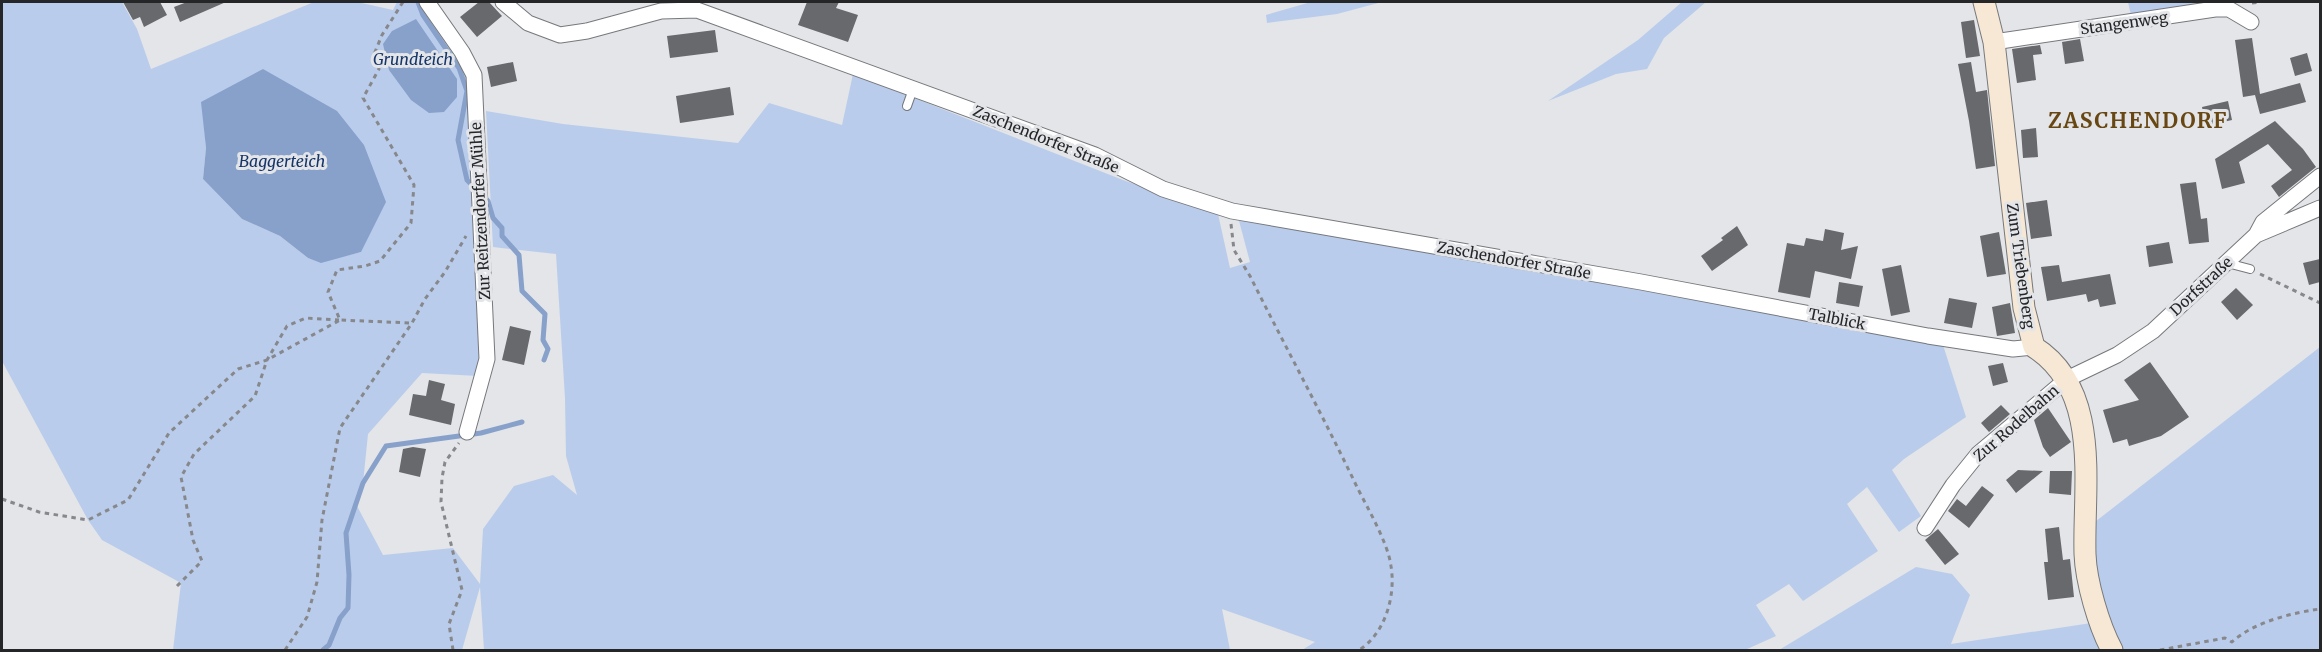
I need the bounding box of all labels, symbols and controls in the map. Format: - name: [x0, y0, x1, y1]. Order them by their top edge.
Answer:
- street label: Stangenweg: [2079, 7, 2169, 39]
- water label: Grundteich: [373, 49, 453, 69]
- street label: Zaschendorfer Straße: [970, 101, 1122, 177]
- district label: ZASCHENDORF: [2048, 107, 2228, 134]
- street label: Zur Reitzendorfer Mühle: [466, 122, 494, 300]
- water label: Baggerteich: [239, 151, 325, 171]
- street label: Zum Triebenberg: [2003, 202, 2039, 330]
- street label: Zaschendorfer Straße: [1436, 237, 1593, 283]
- street label: Dorfstraße: [2166, 252, 2236, 320]
- street label: Talblick: [1807, 304, 1868, 334]
- street label: Zur Rodelbahn: [1969, 381, 2063, 465]

